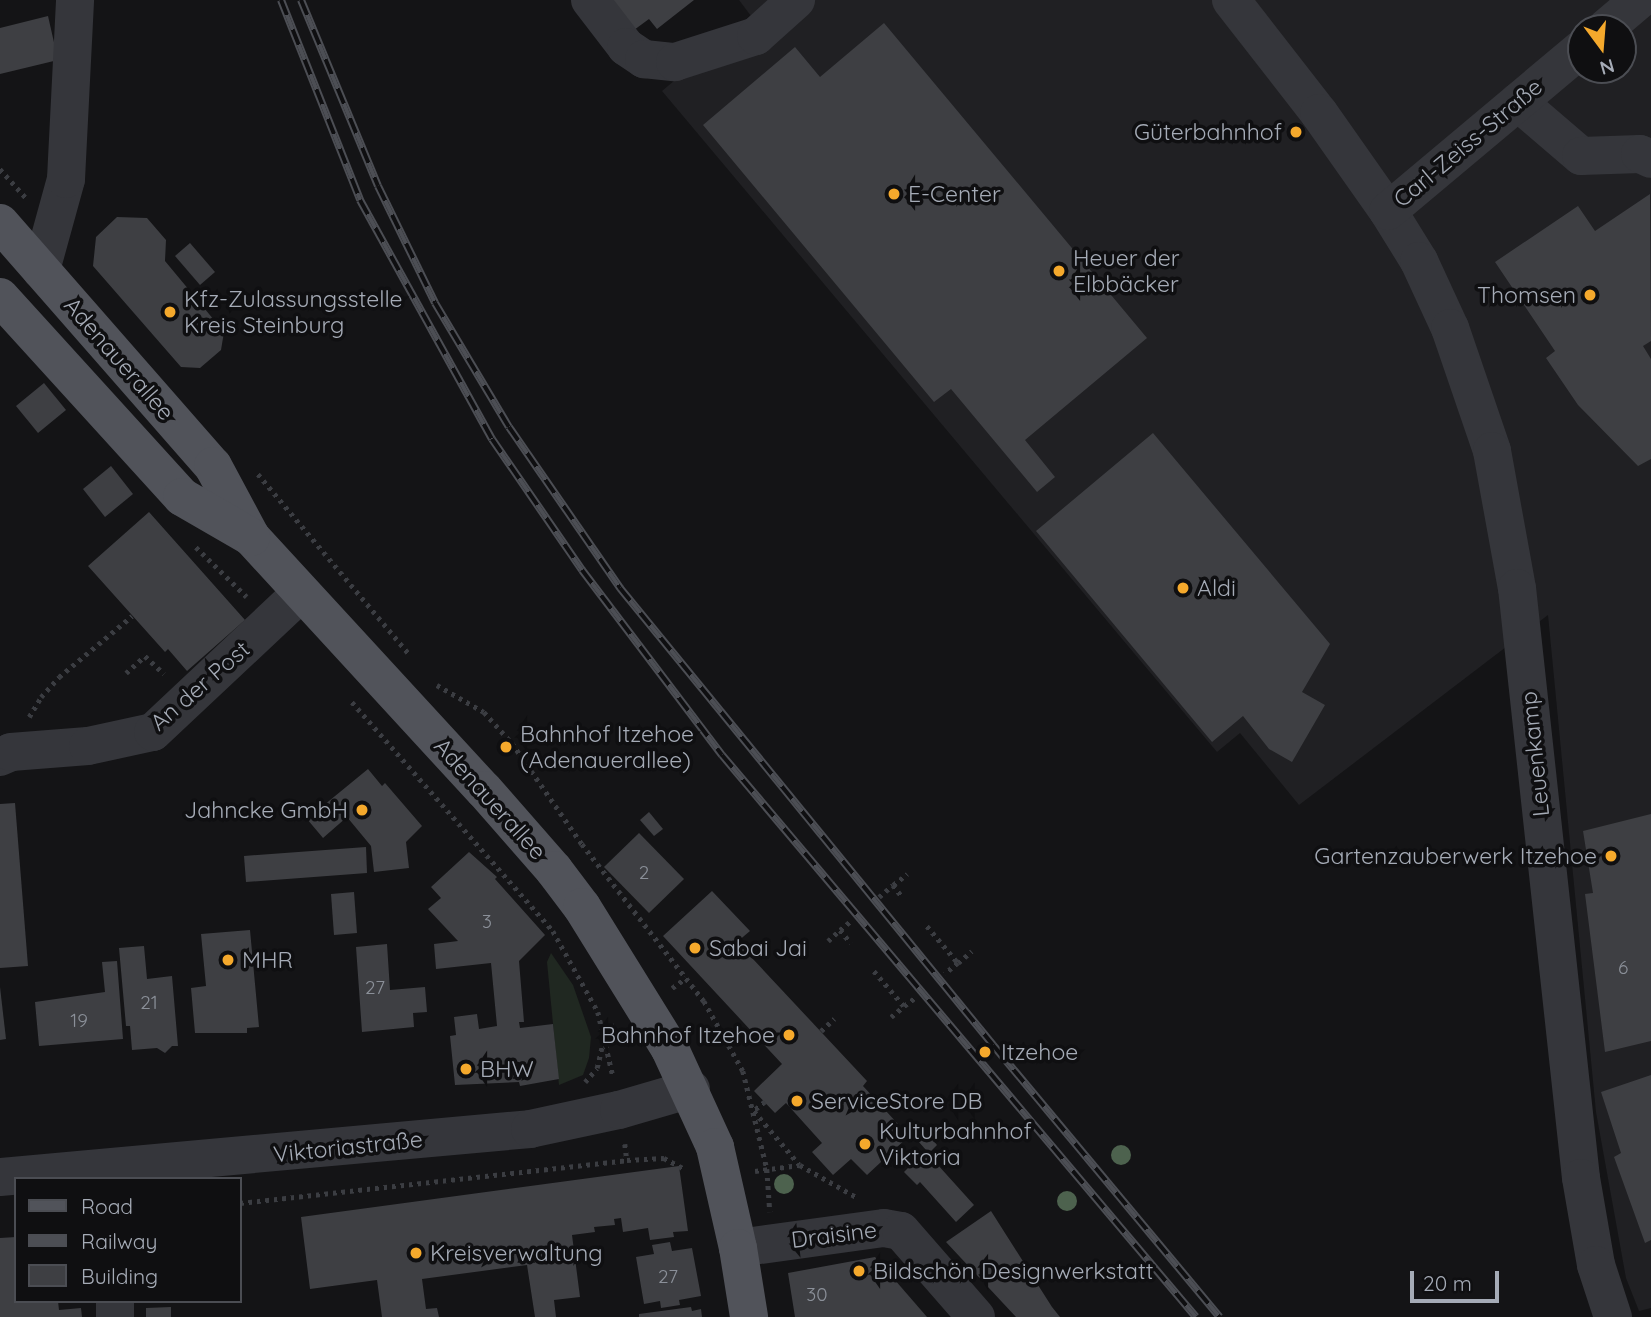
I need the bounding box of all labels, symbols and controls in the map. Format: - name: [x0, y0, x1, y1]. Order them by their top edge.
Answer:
- north arrow: [1567, 14, 1637, 84]
- text: N: [1597, 54, 1617, 81]
- street label: Carl-Zeiss-Straße: [1388, 73, 1548, 213]
- place label: Güterbahnhof: [1134, 118, 1282, 146]
- marker: Güterbahnhof: [1288, 124, 1304, 140]
- place label: E-Center: [908, 180, 1001, 208]
- marker: E-Center: [886, 186, 902, 202]
- place label: Heuer der Elbbäcker: [1073, 244, 1180, 298]
- marker: Heuer der Elbbäcker: [1051, 263, 1067, 279]
- place label: Thomsen: [1477, 281, 1576, 309]
- place label: Kfz-Zulassungsstelle Kreis Steinburg: [184, 285, 403, 339]
- marker: Thomsen: [1582, 287, 1598, 303]
- street label: Adenauerallee: [58, 292, 180, 426]
- marker: Kfz-Zulassungsstelle Kreis Steinburg: [162, 304, 178, 320]
- place label: Aldi: [1197, 574, 1236, 602]
- marker: Aldi: [1175, 580, 1191, 596]
- street label: An der Post: [145, 635, 255, 737]
- street label: Leuenkamp: [1515, 690, 1555, 818]
- place label: Bahnhof Itzehoe (Adenauerallee): [520, 720, 694, 774]
- street label: Adenauerallee: [428, 733, 552, 865]
- marker: Bahnhof Itzehoe (Adenauerallee): [498, 739, 514, 755]
- place label: Jahncke GmbH: [184, 796, 348, 824]
- marker: Jahncke GmbH: [354, 802, 370, 818]
- place label: Gartenzauberwerk Itzehoe: [1314, 842, 1597, 870]
- marker: Gartenzauberwerk Itzehoe: [1603, 848, 1619, 864]
- house number: 2: [639, 862, 649, 884]
- house number: 3: [482, 911, 492, 933]
- place label: Sabai Jai: [709, 934, 807, 962]
- marker: Sabai Jai: [687, 940, 703, 956]
- place label: MHR: [242, 946, 293, 974]
- marker: MHR: [220, 952, 236, 968]
- house number: 6: [1618, 957, 1628, 979]
- house number: 27: [365, 977, 385, 999]
- house number: 21: [140, 992, 158, 1014]
- house number: 19: [70, 1010, 88, 1032]
- place label: Bahnhof Itzehoe: [601, 1021, 775, 1049]
- marker: Bahnhof Itzehoe: [781, 1027, 797, 1043]
- place label: Itzehoe: [1001, 1038, 1078, 1066]
- marker: Itzehoe: [975, 1042, 995, 1062]
- place label: BHW: [480, 1055, 534, 1083]
- marker: BHW: [458, 1061, 474, 1077]
- place label: ServiceStore DB: [811, 1087, 983, 1115]
- marker: ServiceStore DB: [789, 1093, 805, 1109]
- place label: Kulturbahnhof Viktoria: [879, 1117, 1032, 1171]
- street label: Viktoriastraße: [272, 1125, 424, 1169]
- marker: Kulturbahnhof Viktoria: [857, 1136, 873, 1152]
- legend: [14, 1177, 242, 1303]
- text: Road: [81, 1193, 133, 1219]
- street label: Draisine: [790, 1216, 878, 1254]
- text: Railway: [81, 1228, 157, 1254]
- place label: Kreisverwaltung: [430, 1239, 603, 1267]
- marker: Kreisverwaltung: [408, 1245, 424, 1261]
- place label: Bildschön Designwerkstatt: [873, 1257, 1154, 1285]
- scale bar: [1413, 1258, 1502, 1302]
- text: Building: [81, 1263, 158, 1289]
- marker: Bildschön Designwerkstatt: [851, 1263, 867, 1279]
- house number: 27: [658, 1266, 678, 1288]
- text: 20 m: [1423, 1270, 1472, 1296]
- house number: 30: [806, 1284, 828, 1306]

